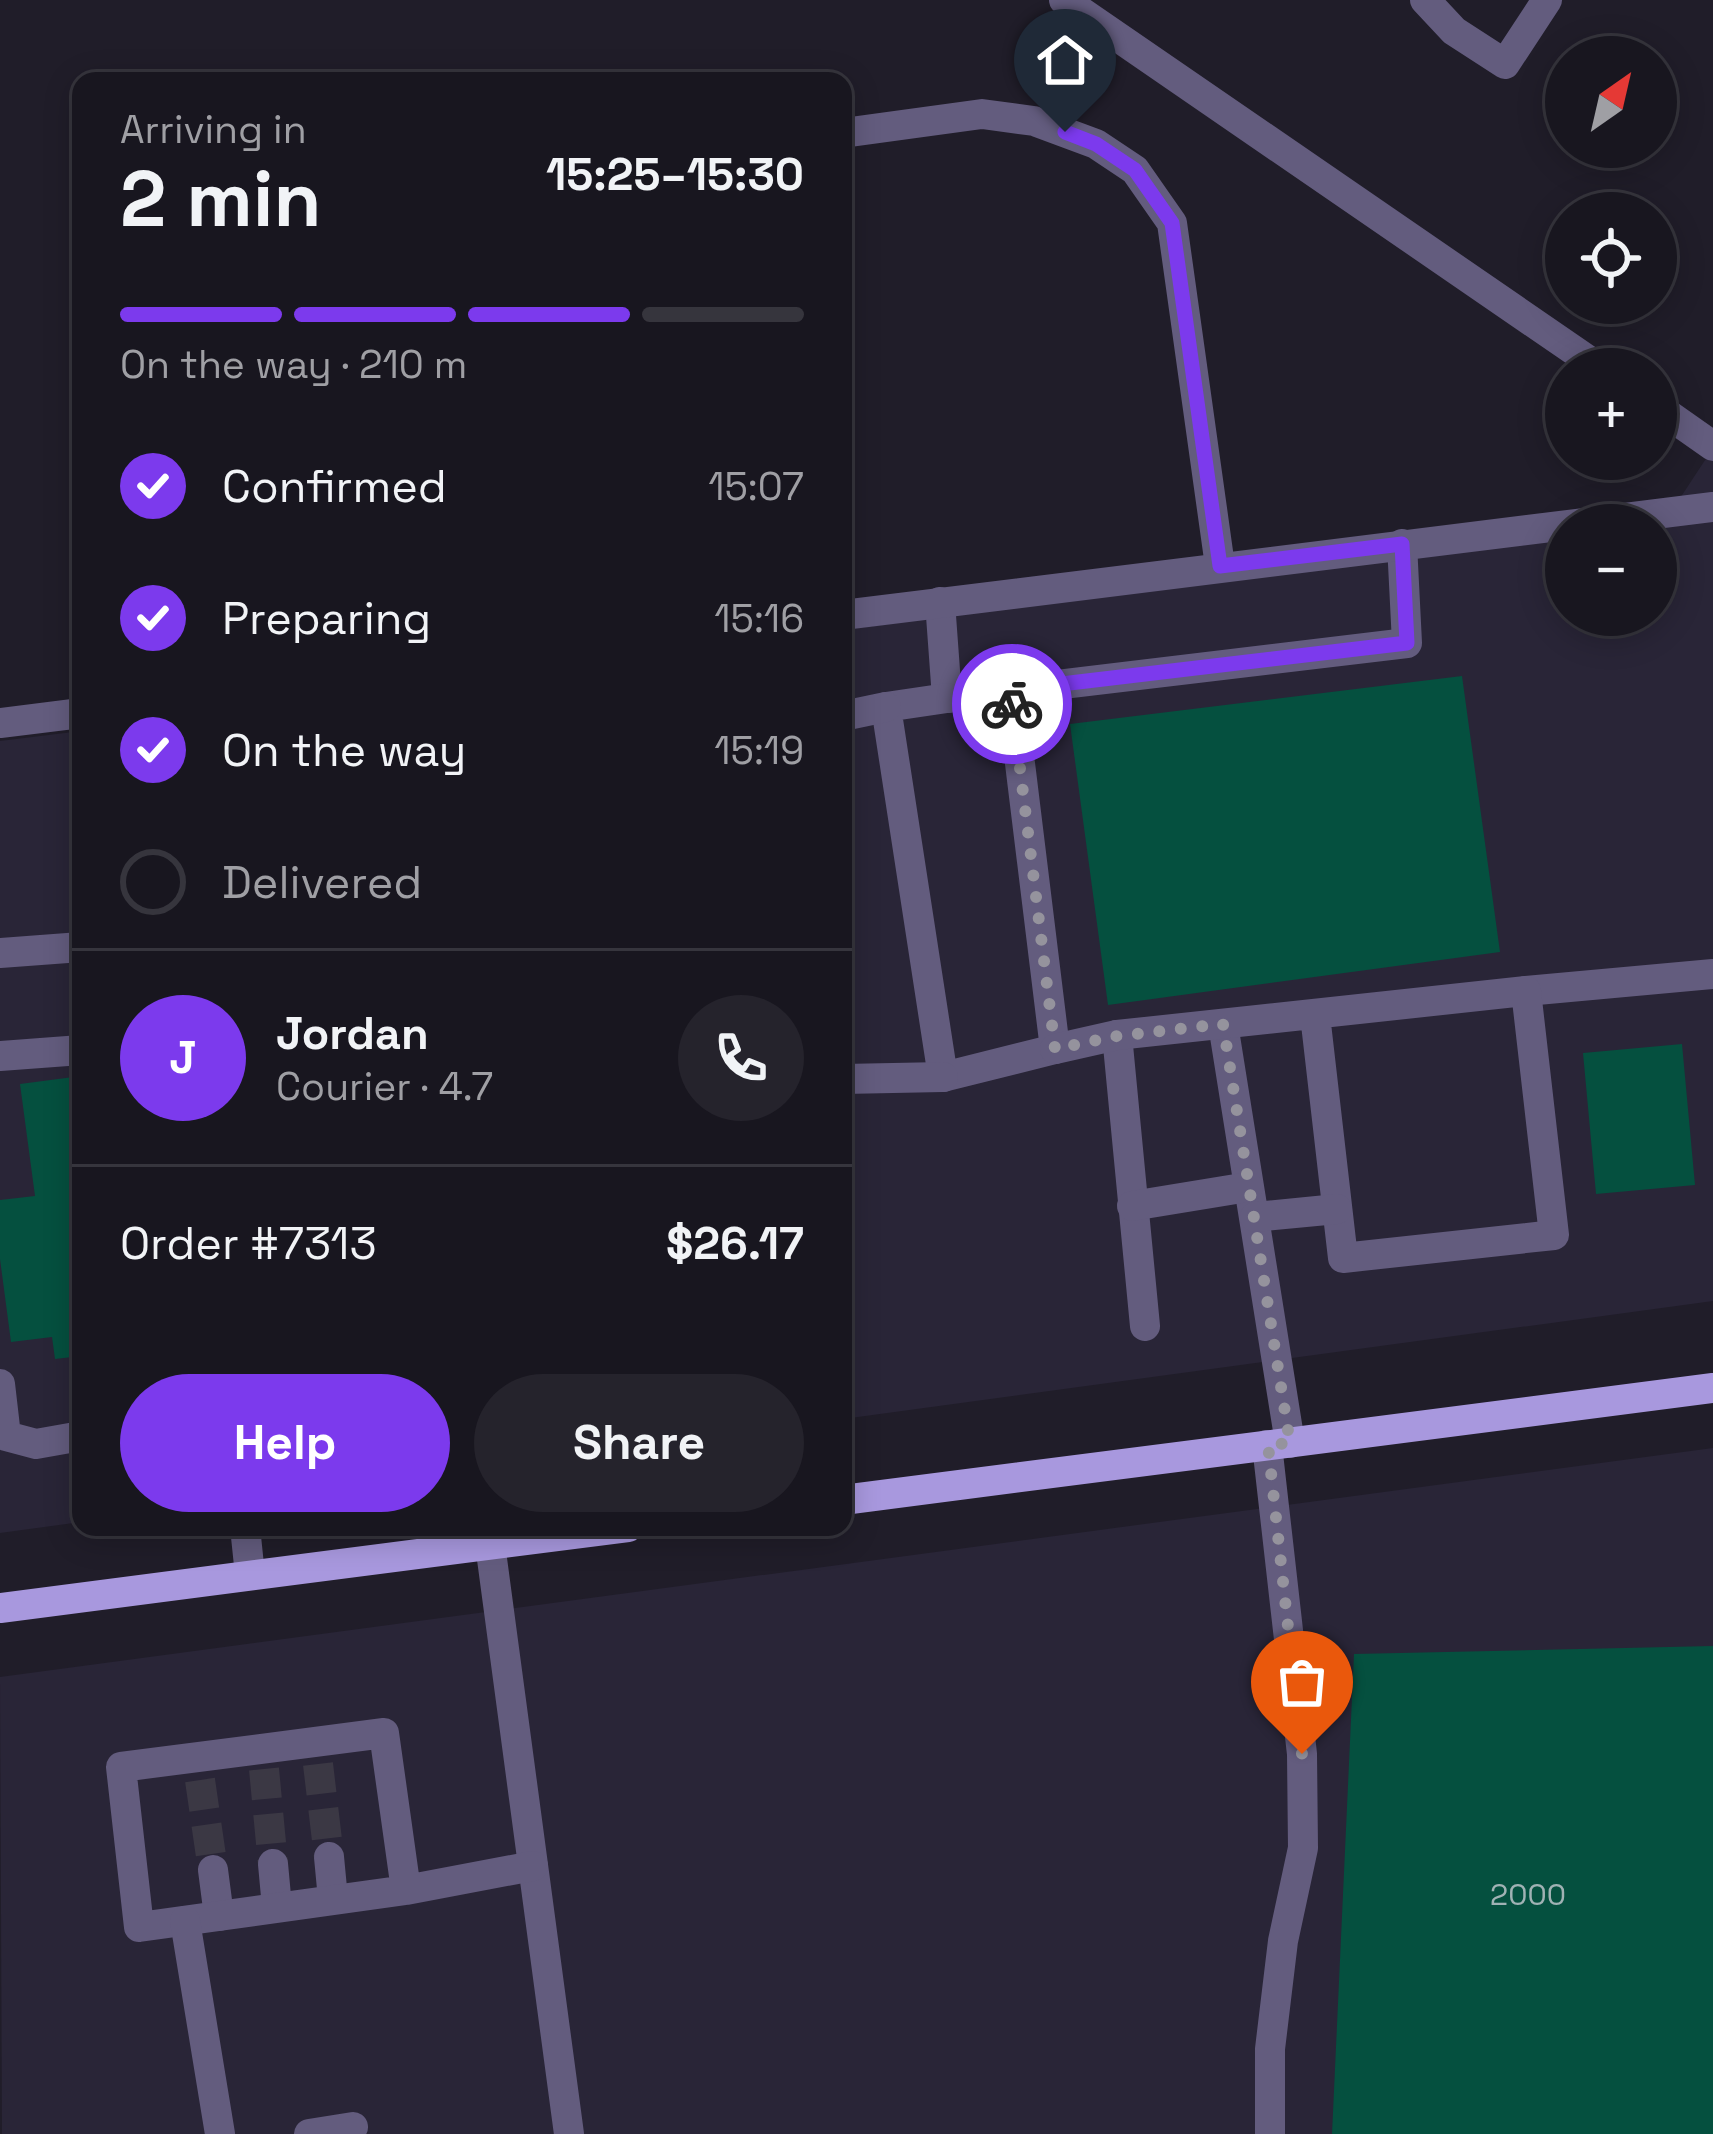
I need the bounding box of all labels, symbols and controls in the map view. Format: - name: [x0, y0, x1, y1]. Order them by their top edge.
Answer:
- pin: [1014, 9, 1116, 132]
- icon: home: [1032, 27, 1098, 93]
- north arrow: [1545, 36, 1677, 168]
- map controls: [1545, 36, 1677, 636]
- text: Arriving in: [120, 105, 307, 154]
- text: 15:25–15:30: [546, 146, 804, 203]
- text: 2 min: [120, 149, 322, 249]
- button: locate: [1545, 192, 1677, 324]
- text: On the way · 210 m: [120, 340, 467, 389]
- button: +: [1545, 348, 1677, 480]
- icon: check: [120, 453, 186, 519]
- text: Confirmed: [222, 458, 447, 515]
- text: 15:07: [708, 462, 804, 511]
- button: −: [1545, 504, 1677, 636]
- icon: check: [120, 585, 186, 651]
- text: Preparing: [222, 590, 431, 647]
- text: 15:16: [714, 594, 804, 643]
- courier: [952, 644, 1072, 764]
- icon: bike: [979, 671, 1045, 737]
- icon: check: [120, 717, 186, 783]
- text: On the way: [222, 722, 466, 779]
- text: 15:19: [714, 726, 804, 775]
- text: Delivered: [222, 854, 422, 911]
- button: phone: [678, 995, 804, 1121]
- text: Jordan: [276, 1005, 429, 1062]
- text: J: [169, 1029, 197, 1086]
- text: Courier · 4.7: [276, 1062, 493, 1111]
- text: Order #7313: [120, 1215, 377, 1272]
- text: $26.17: [666, 1215, 804, 1272]
- button: Help: [120, 1374, 450, 1512]
- button: Share: [474, 1374, 804, 1512]
- pin: [1251, 1631, 1353, 1754]
- icon: bag: [1269, 1649, 1335, 1715]
- house number: 2000: [1490, 1875, 1566, 1914]

